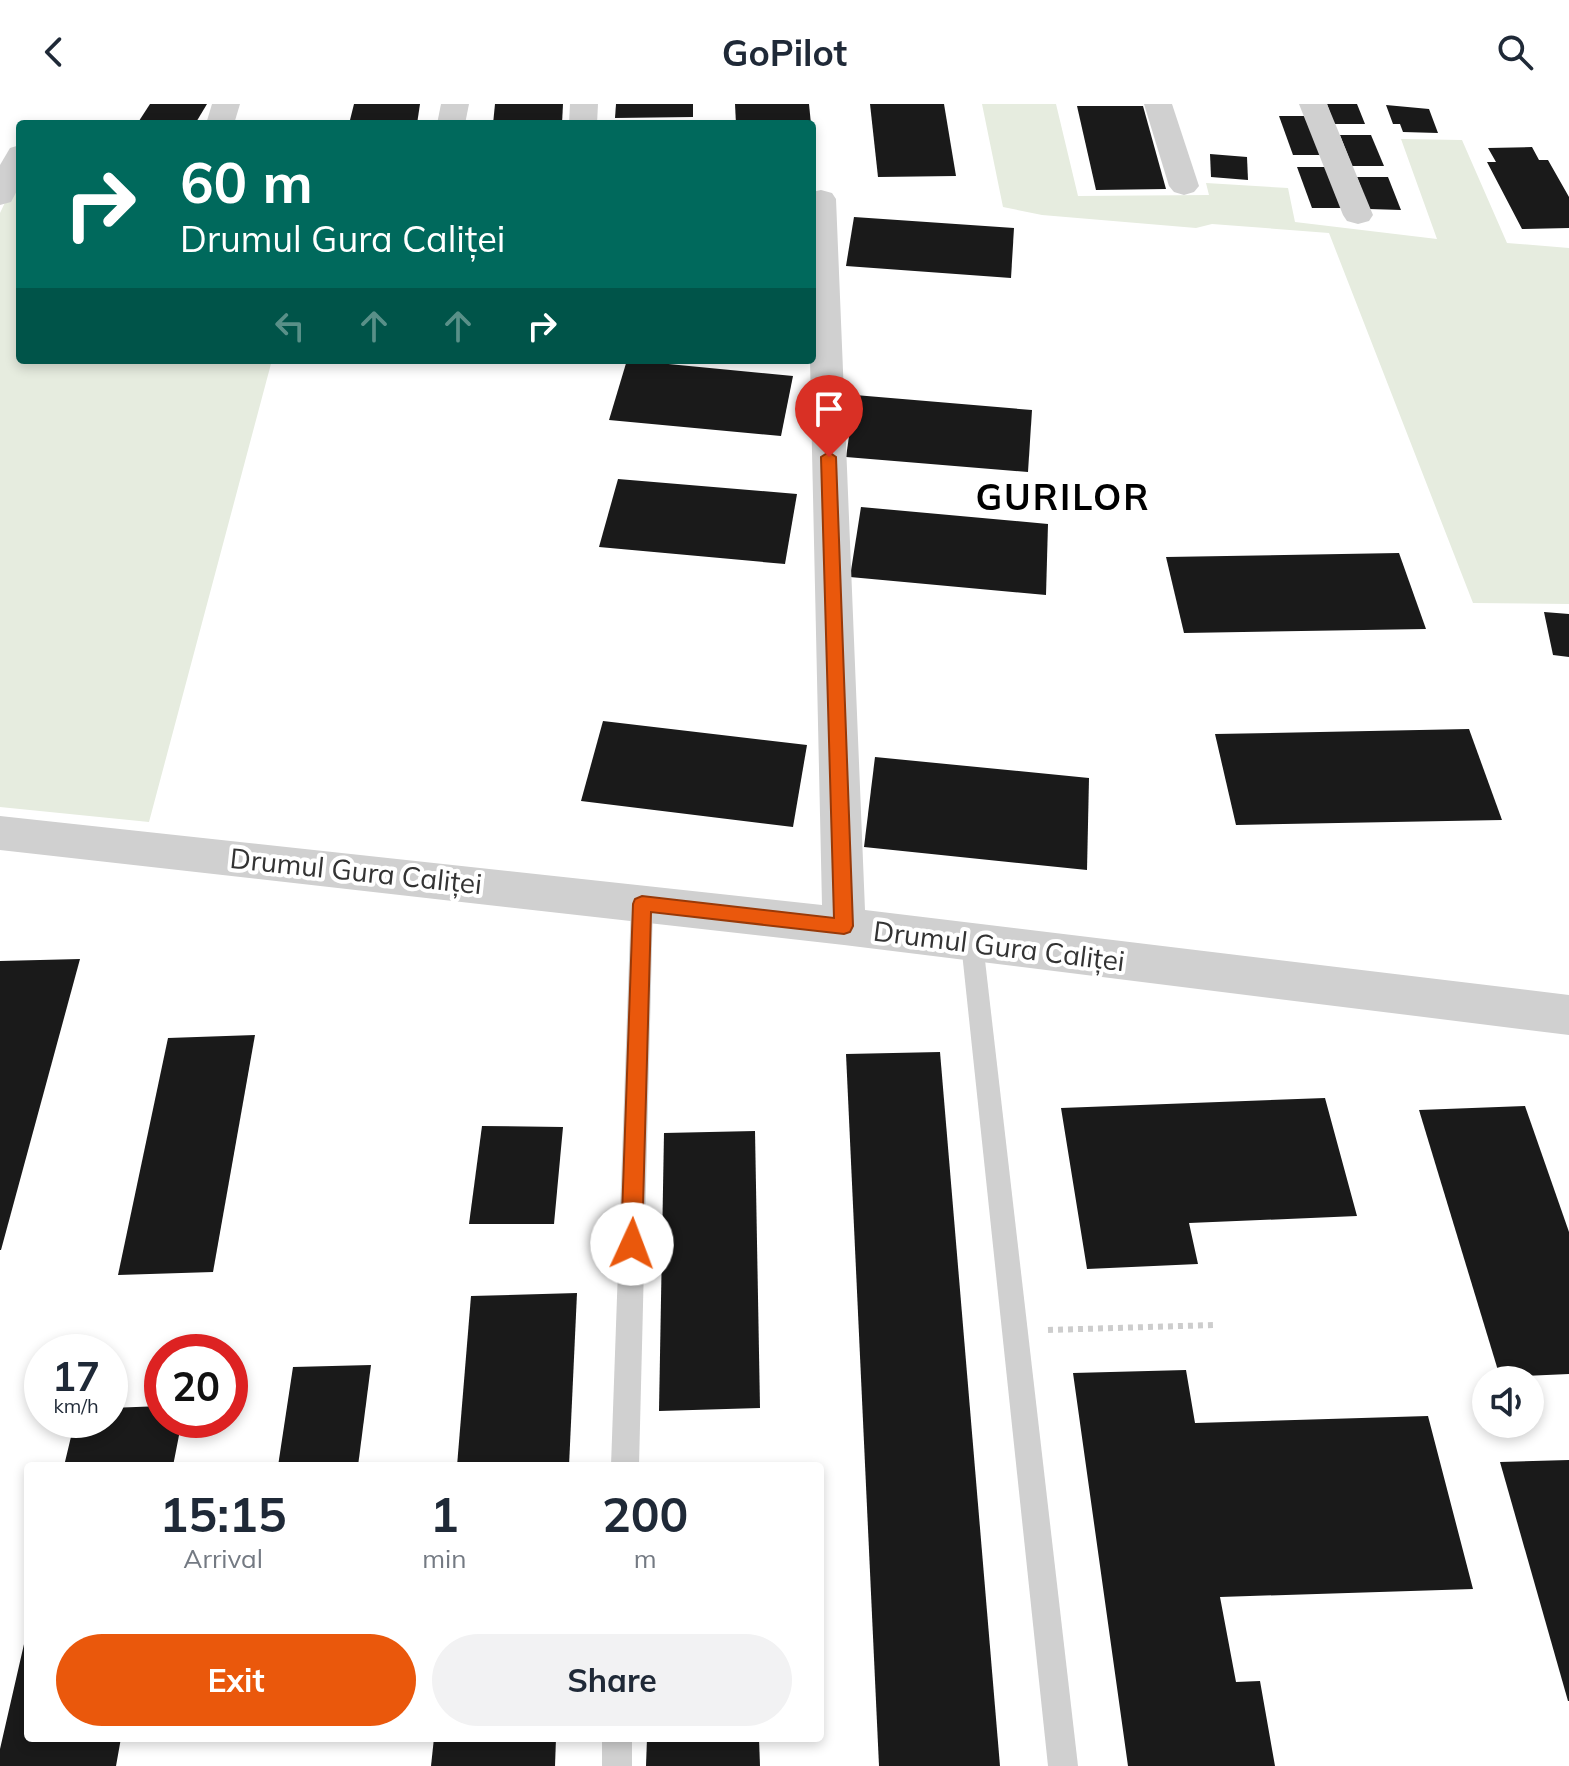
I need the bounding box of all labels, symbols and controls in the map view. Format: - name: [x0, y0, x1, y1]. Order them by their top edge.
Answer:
- icon: back: [32, 30, 76, 74]
- text: GoPilot: [722, 30, 847, 75]
- icon: search: [1493, 30, 1537, 74]
- text: 60 m: [180, 147, 313, 217]
- icon: right: [48, 152, 152, 256]
- text: Drumul Gura Caliței: [180, 216, 505, 261]
- icon: left: [268, 304, 312, 348]
- icon: ahead: [352, 304, 396, 348]
- icon: ahead: [436, 304, 480, 348]
- icon: right: [520, 304, 564, 348]
- pin: [795, 375, 863, 457]
- icon: arrive: [807, 387, 851, 431]
- district label: GURILOR: [975, 474, 1151, 519]
- street label: Drumul Gura Caliței: [228, 840, 484, 902]
- street label: Drumul Gura Caliței: [871, 913, 1127, 979]
- position arrow: [590, 1202, 674, 1286]
- speed limit sign: 20: [144, 1334, 248, 1438]
- text: 17: [52, 1351, 100, 1401]
- map controls: [1472, 1366, 1544, 1438]
- button: sound: [1472, 1366, 1544, 1438]
- text: km/h: [53, 1393, 99, 1418]
- text: 15:15: [160, 1484, 287, 1544]
- text: 1: [430, 1484, 459, 1544]
- text: 200: [602, 1484, 688, 1544]
- text: Arrival: [183, 1542, 263, 1575]
- text: min: [422, 1542, 466, 1575]
- text: m: [634, 1542, 657, 1575]
- button: Exit: [56, 1634, 416, 1726]
- button: Share: [432, 1634, 792, 1726]

